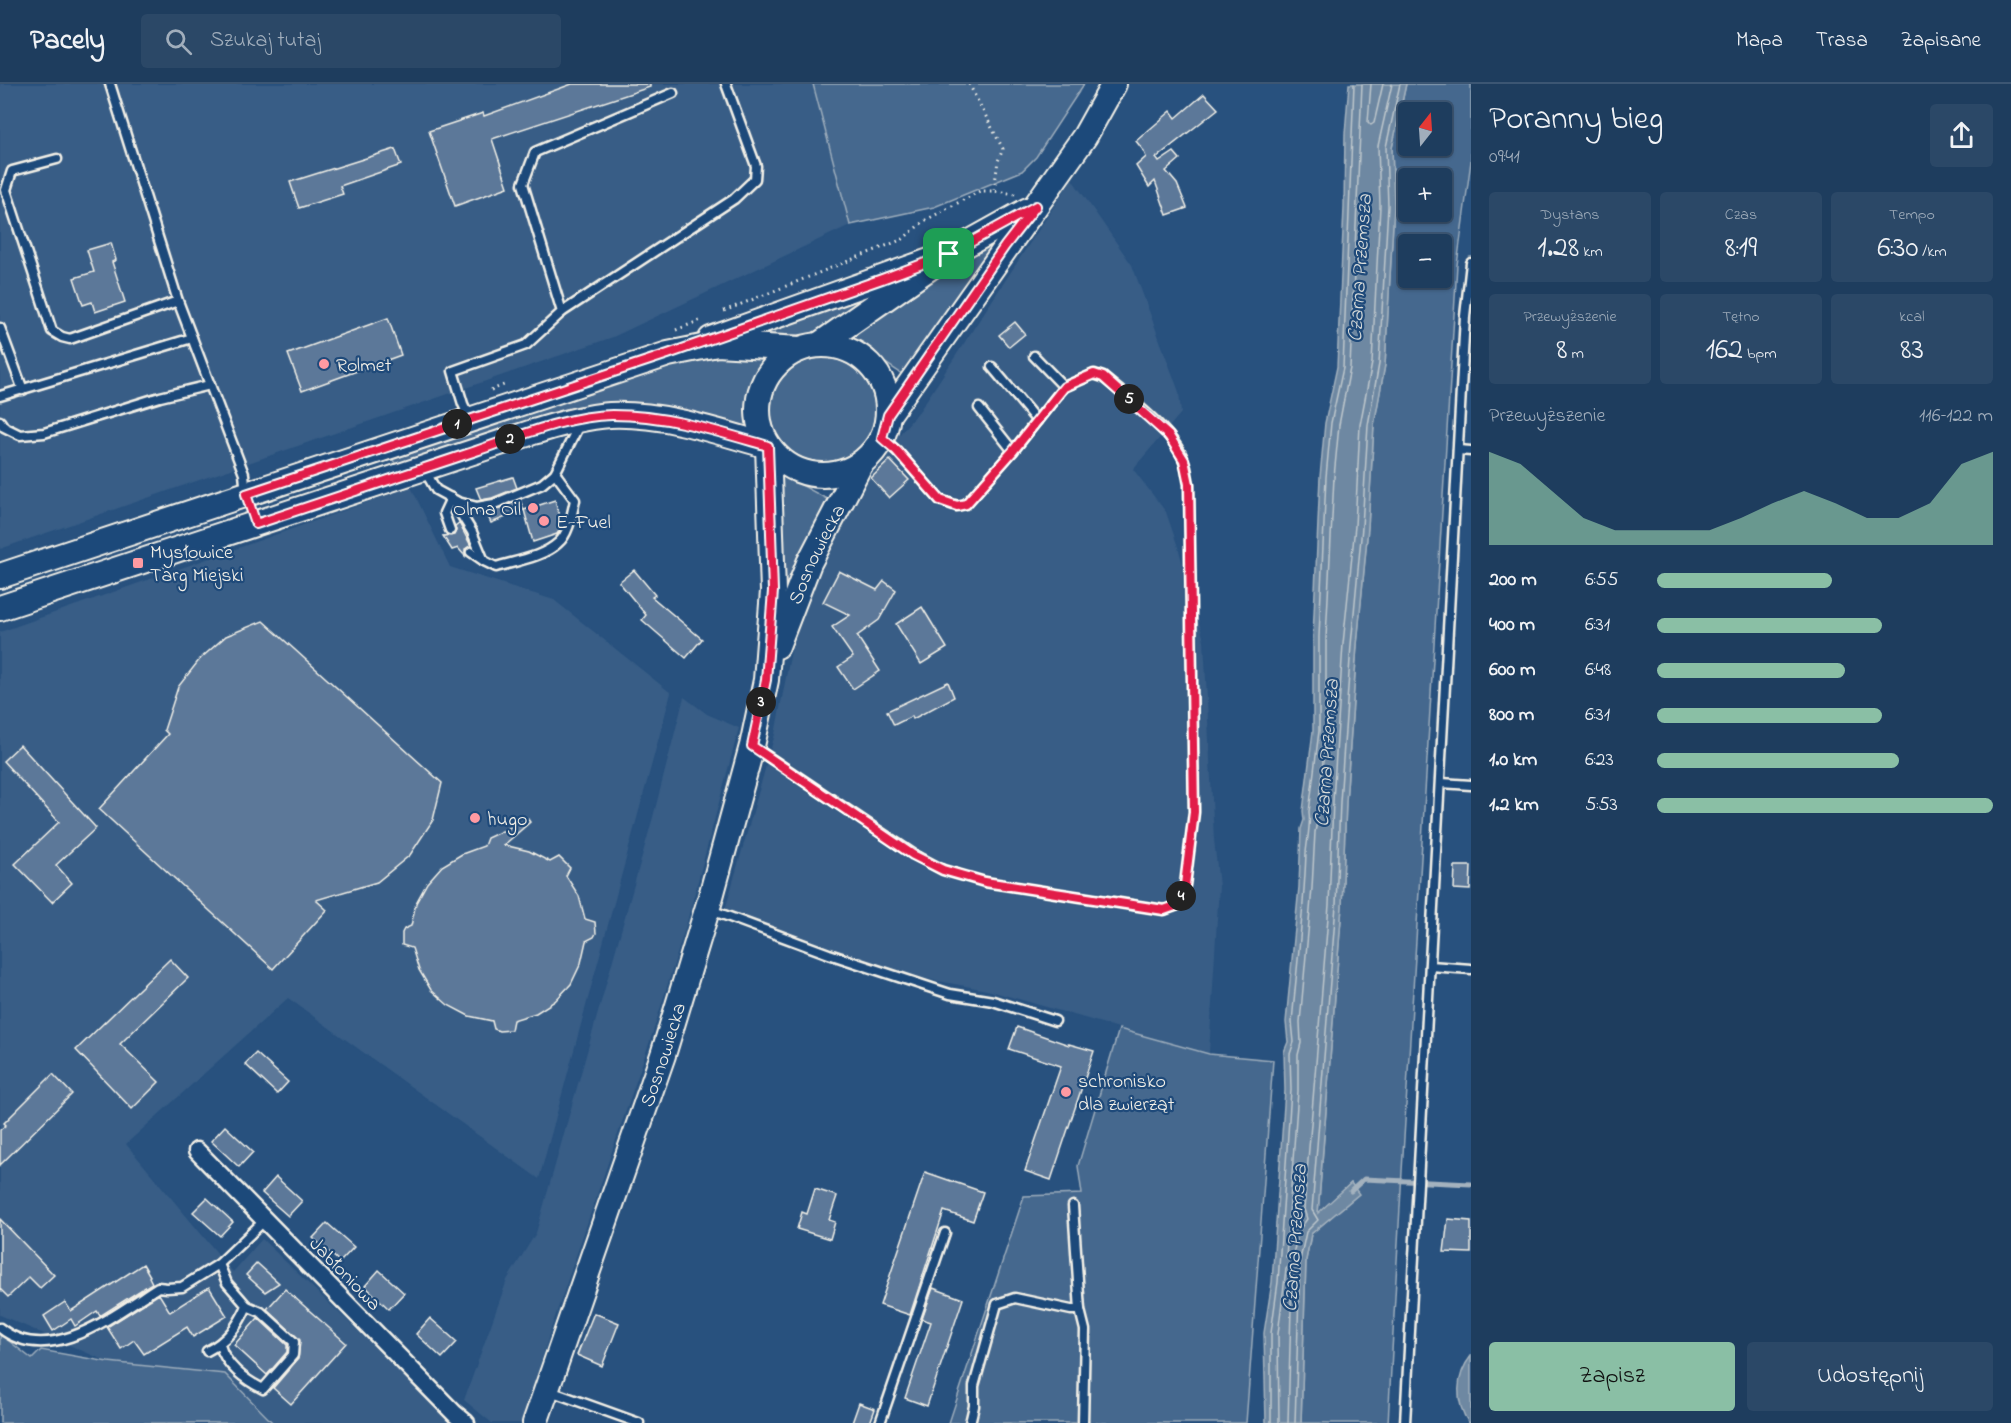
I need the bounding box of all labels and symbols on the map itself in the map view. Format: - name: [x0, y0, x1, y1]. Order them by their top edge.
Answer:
- north arrow: [1398, 102, 1452, 156]
- water label: Czarna Przemsza: [1341, 193, 1381, 343]
- pin: [923, 228, 974, 279]
- place label: Rolmet: [336, 352, 392, 381]
- marker: Rolmet: [317, 357, 331, 371]
- pin: 5: [1114, 384, 1144, 414]
- pin: 1: [442, 409, 472, 439]
- pin: 2: [495, 424, 525, 454]
- place label: Olma Oil: [453, 496, 521, 525]
- street label: Sosnowiecka: [782, 500, 854, 609]
- marker: Olma Oil: [526, 501, 540, 515]
- place label: E-Fuel: [556, 509, 611, 538]
- marker: E-Fuel: [537, 514, 551, 528]
- place label: Mysłowice Targ Miejski: [150, 539, 244, 592]
- marker: Mysłowice Targ Miejski: [131, 556, 145, 570]
- water label: Czarna Przemsza: [1308, 678, 1348, 828]
- pin: 3: [746, 687, 776, 717]
- place label: hugo: [487, 806, 527, 836]
- marker: hugo: [468, 811, 482, 825]
- pin: 4: [1166, 881, 1196, 911]
- street label: Sosnowiecka: [634, 1000, 695, 1111]
- place label: schronisko dla zwierząt: [1078, 1068, 1175, 1120]
- marker: schronisko dla zwierząt: [1059, 1085, 1073, 1099]
- water label: Czarna Przemsza: [1276, 1163, 1316, 1313]
- street label: Jabłoniowa: [301, 1231, 387, 1318]

